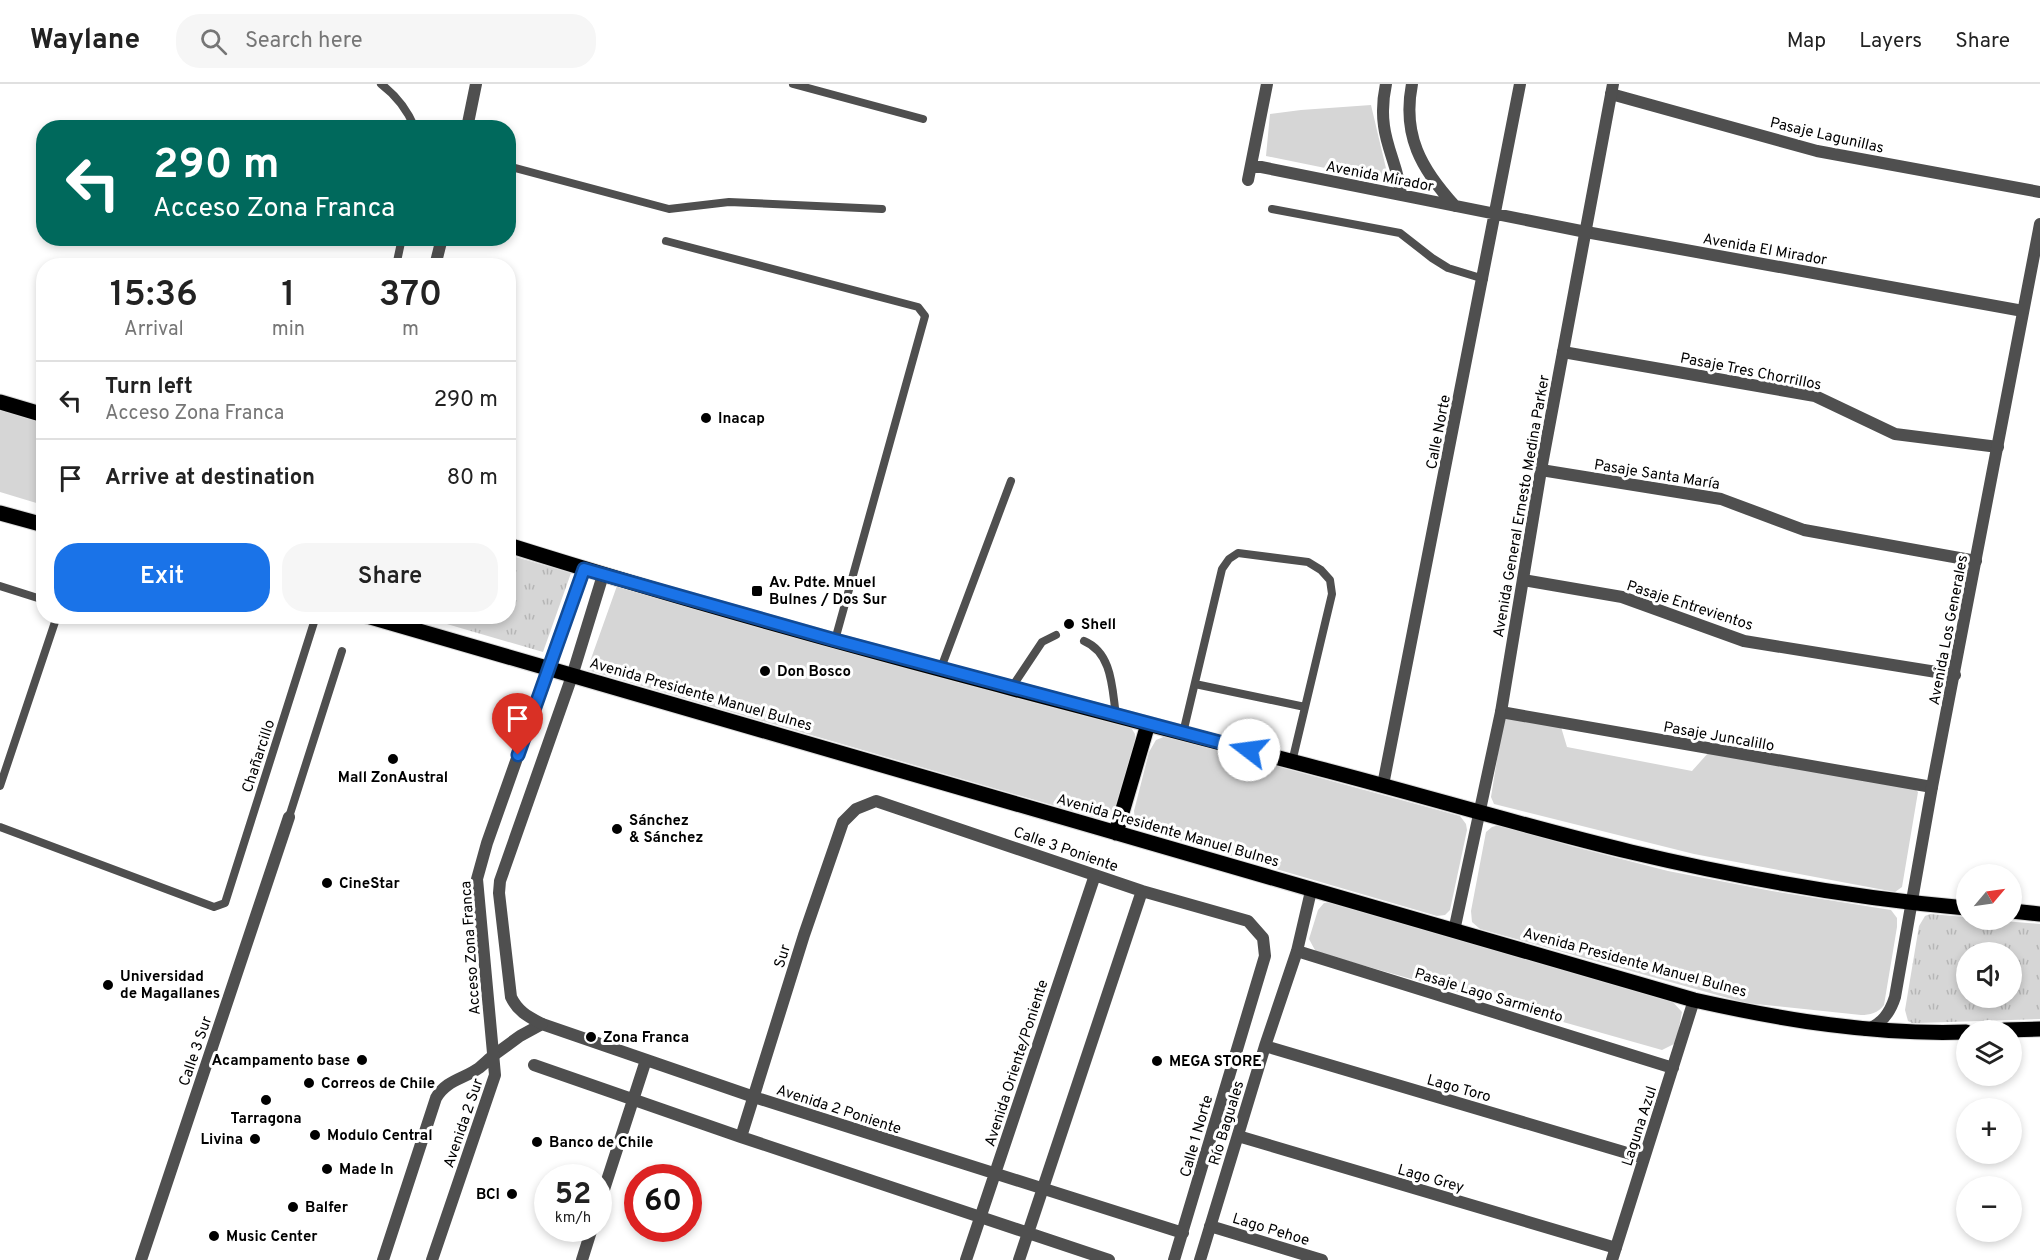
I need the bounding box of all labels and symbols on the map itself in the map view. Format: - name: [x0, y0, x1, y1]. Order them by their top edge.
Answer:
- street label: Pasaje Lagunillas: [1768, 114, 1885, 159]
- street label: Avenida Mirador: [1324, 158, 1435, 197]
- street label: Avenida El Mirador: [1701, 230, 1829, 271]
- street label: Pasaje Tres Chorrillos: [1678, 349, 1823, 395]
- street label: Avenida General Ernesto Medina Parker: [1490, 373, 1555, 639]
- street label: Calle Norte: [1423, 393, 1456, 471]
- place label: Inacap: [718, 410, 765, 429]
- marker: Inacap: [699, 411, 713, 425]
- street label: Pasaje Santa María: [1592, 456, 1721, 495]
- street label: Avenida Los Generales: [1926, 554, 1973, 707]
- place label: Av. Pdte. Mnuel Bulnes / Dos Sur: [769, 574, 888, 610]
- street label: Pasaje Entrevientos: [1624, 577, 1755, 636]
- marker: Av. Pdte. Mnuel Bulnes / Dos Sur: [750, 584, 764, 598]
- place label: Shell: [1081, 616, 1116, 635]
- marker: Shell: [1062, 617, 1076, 631]
- street label: Avenida Presidente Manuel Bulnes: [587, 654, 814, 736]
- place label: Don Bosco: [777, 663, 851, 682]
- marker: Don Bosco: [758, 664, 772, 678]
- pin: [492, 693, 543, 755]
- street label: Chañarcillo: [239, 717, 280, 795]
- position arrow: [1217, 718, 1281, 782]
- street label: Pasaje Juncalillo: [1662, 718, 1776, 757]
- marker: Mall ZonAustral: [386, 752, 400, 766]
- place label: Mall ZonAustral: [338, 769, 448, 788]
- street label: Avenida Presidente Manuel Bulnes: [1054, 790, 1281, 872]
- place label: Sánchez & Sánchez: [629, 812, 703, 848]
- marker: Sánchez & Sánchez: [610, 822, 624, 836]
- street label: Calle 3 Poniente: [1011, 824, 1120, 877]
- north arrow: [1956, 864, 2022, 930]
- place label: CineStar: [339, 875, 400, 894]
- marker: CineStar: [320, 876, 334, 890]
- street label: Acceso Zona Franca: [457, 880, 486, 1016]
- street label: Avenida Presidente Manuel Bulnes: [1521, 924, 1749, 1003]
- street label: Sur: [771, 942, 796, 970]
- street label: Pasaje Lago Sarmiento: [1412, 965, 1565, 1028]
- place label: Universidad de Magallanes: [120, 968, 220, 1004]
- marker: Universidad de Magallanes: [101, 978, 115, 992]
- street label: Avenida Oriente/Poniente: [981, 978, 1053, 1149]
- street label: Calle 3 Sur: [176, 1014, 217, 1089]
- place label: Zona Franca: [603, 1029, 689, 1048]
- marker: Zona Franca: [584, 1030, 598, 1044]
- place label: Acampamento base: [212, 1052, 350, 1071]
- marker: Acampamento base: [355, 1053, 369, 1067]
- place label: MEGA STORE: [1169, 1053, 1262, 1072]
- marker: MEGA STORE: [1150, 1054, 1164, 1068]
- street label: Lago Toro: [1424, 1071, 1493, 1108]
- place label: Correos de Chile: [321, 1075, 435, 1094]
- marker: Correos de Chile: [302, 1076, 316, 1090]
- street label: Avenida 2 Sur: [440, 1076, 489, 1171]
- street label: Río Baguales: [1206, 1079, 1249, 1168]
- street label: Avenida 2 Poniente: [774, 1081, 903, 1140]
- street label: Laguna Azul: [1619, 1084, 1662, 1169]
- marker: Tarragona: [259, 1093, 273, 1107]
- street label: Calle 1 Norte: [1177, 1093, 1218, 1180]
- place label: Tarragona: [230, 1110, 302, 1129]
- place label: Modulo Central: [327, 1127, 433, 1146]
- marker: Modulo Central: [308, 1128, 322, 1142]
- place label: Livina: [200, 1131, 243, 1150]
- marker: Livina: [248, 1132, 262, 1146]
- place label: Banco de Chile: [549, 1134, 653, 1153]
- marker: Banco de Chile: [530, 1135, 544, 1149]
- place label: Made In: [339, 1161, 394, 1180]
- street label: Lago Grey: [1395, 1161, 1466, 1198]
- marker: Made In: [320, 1162, 334, 1176]
- speed limit sign: 60: [624, 1164, 702, 1242]
- place label: BCI: [476, 1186, 500, 1205]
- marker: BCI: [505, 1187, 519, 1201]
- place label: Balfer: [305, 1199, 349, 1218]
- marker: Balfer: [286, 1200, 300, 1214]
- street label: Lago Pehoe: [1230, 1210, 1311, 1251]
- place label: Music Center: [226, 1228, 318, 1247]
- marker: Music Center: [207, 1229, 221, 1243]

